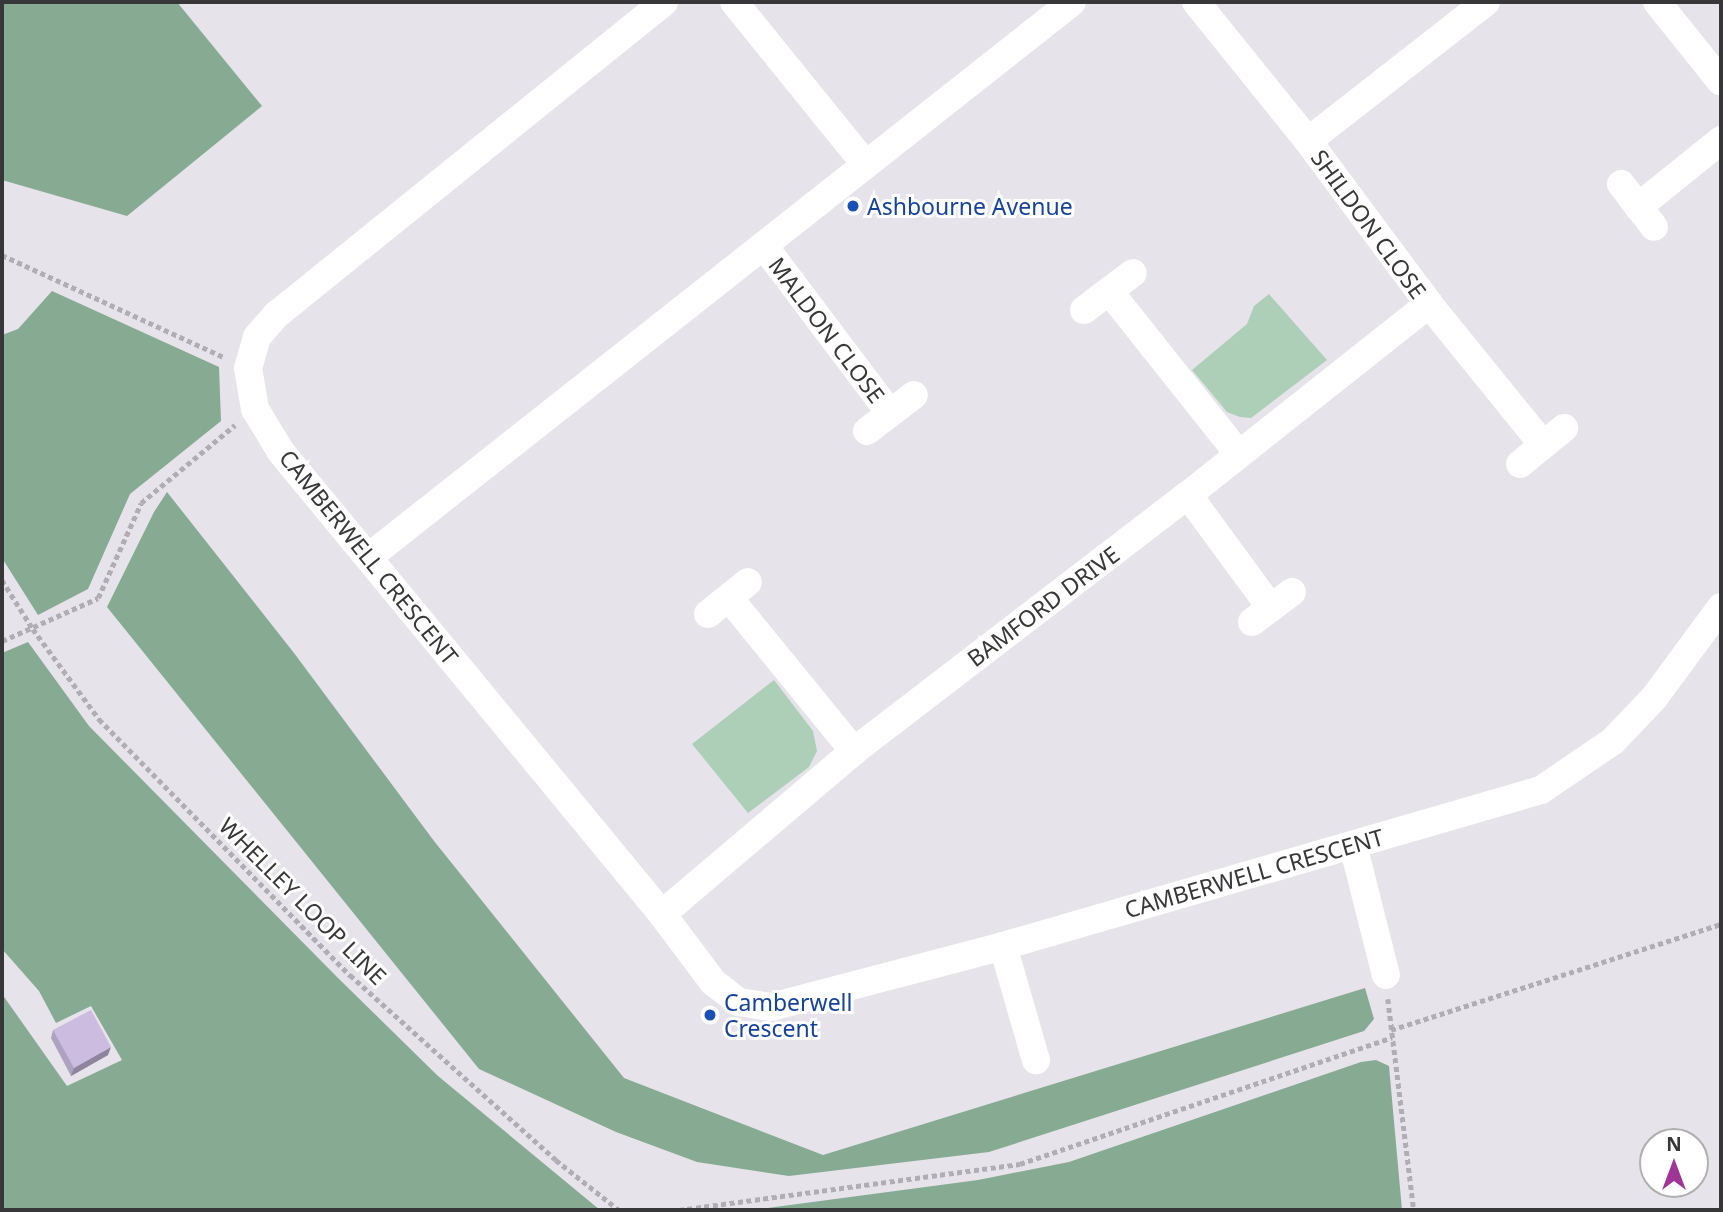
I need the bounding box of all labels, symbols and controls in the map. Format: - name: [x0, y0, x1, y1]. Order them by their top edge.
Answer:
- street label: SHILDON CLOSE: [1306, 144, 1432, 304]
- place label: Ashbourne Avenue: [867, 192, 1073, 220]
- marker: Ashbourne Avenue: [845, 198, 861, 214]
- street label: MALDON CLOSE: [763, 252, 891, 408]
- street label: CAMBERWELL CRESCENT: [274, 444, 464, 670]
- street label: BAMFORD DRIVE: [962, 540, 1124, 672]
- street label: WHELLEY LOOP LINE: [214, 812, 392, 990]
- street label: CAMBERWELL CRESCENT: [1121, 823, 1387, 923]
- place label: Camberwell Crescent: [724, 988, 852, 1042]
- marker: Camberwell Crescent: [702, 1007, 718, 1023]
- north arrow: [1639, 1128, 1709, 1198]
- text: N: [1666, 1131, 1682, 1157]

